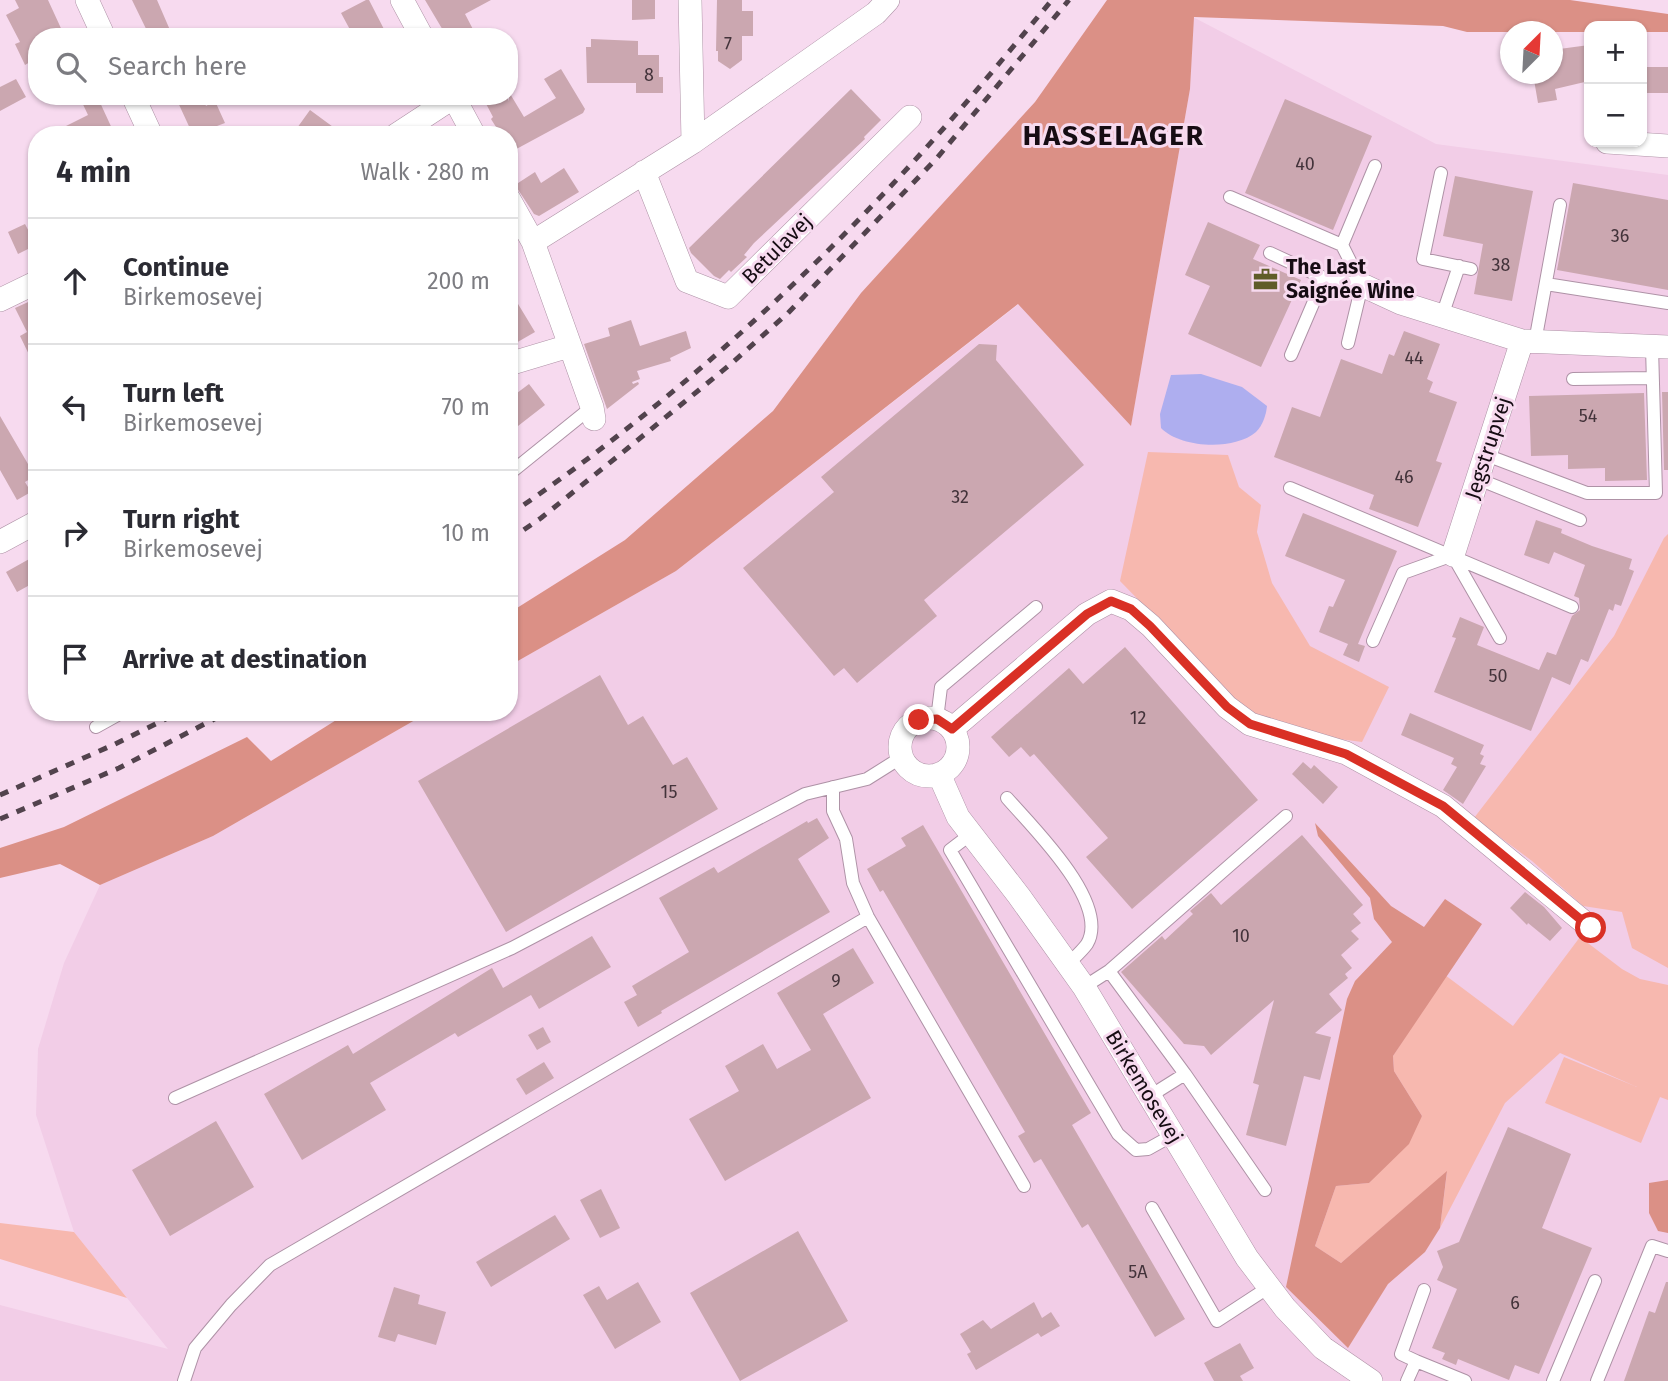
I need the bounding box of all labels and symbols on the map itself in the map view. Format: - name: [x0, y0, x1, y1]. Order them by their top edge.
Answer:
- north arrow: [1500, 21, 1563, 84]
- house number: 7: [724, 33, 732, 55]
- house number: 8: [644, 64, 654, 86]
- district label: HASSELAGER: [1023, 119, 1205, 152]
- house number: 40: [1295, 153, 1315, 175]
- street label: Betulavej: [736, 208, 818, 290]
- house number: 36: [1611, 225, 1629, 247]
- place label: The Last Saignée Wine: [1286, 254, 1415, 304]
- house number: 38: [1492, 254, 1511, 276]
- office icon: The Last Saignée Wine: [1252, 265, 1280, 293]
- house number: 44: [1404, 347, 1424, 369]
- street label: Jegstrupvej: [1459, 393, 1517, 503]
- house number: 54: [1579, 405, 1598, 427]
- house number: 46: [1394, 466, 1414, 488]
- house number: 32: [951, 486, 969, 508]
- house number: 50: [1488, 665, 1508, 687]
- route end: [903, 704, 934, 735]
- house number: 12: [1130, 707, 1146, 729]
- house number: 15: [661, 781, 677, 803]
- route start: [1575, 912, 1606, 943]
- house number: 10: [1232, 925, 1250, 947]
- house number: 9: [831, 970, 841, 992]
- street label: Birkemosevej: [1100, 1026, 1188, 1148]
- house number: 5A: [1128, 1261, 1148, 1283]
- house number: 6: [1510, 1292, 1520, 1314]

